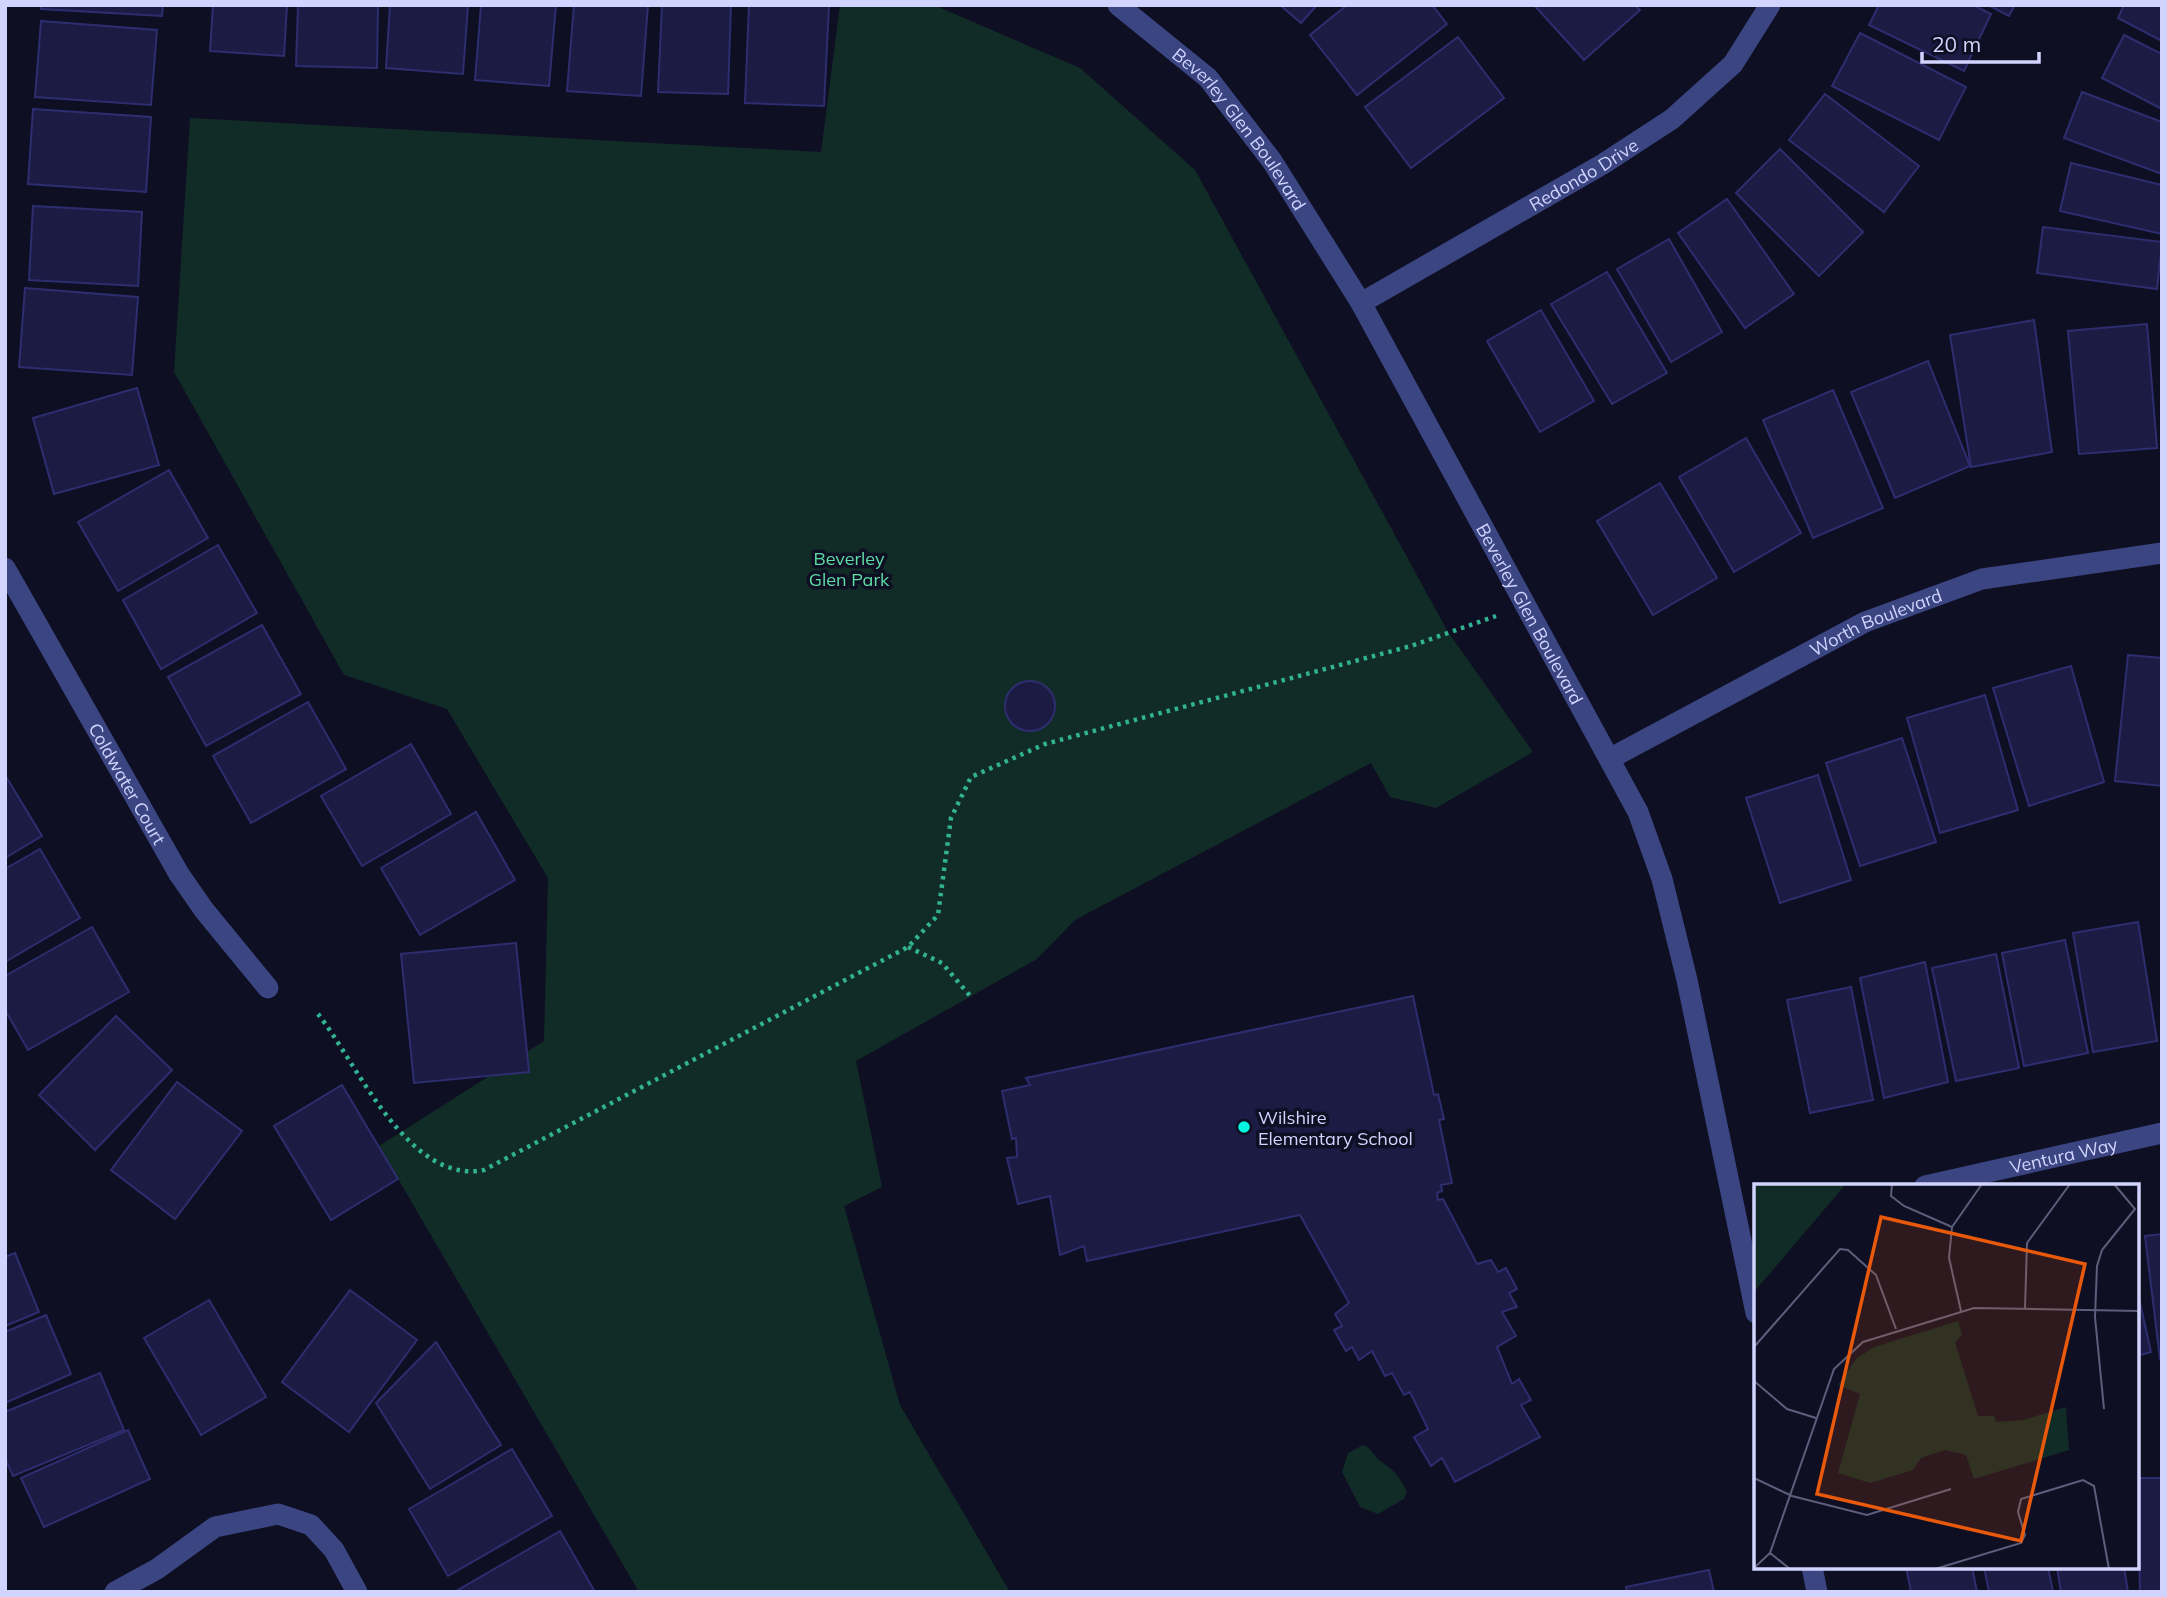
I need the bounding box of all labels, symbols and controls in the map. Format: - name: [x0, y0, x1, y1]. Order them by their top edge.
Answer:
- scale bar: [1922, 21, 2039, 65]
- text: 20 m: [1932, 31, 1981, 57]
- street label: Beverley Glen Boulevard: [1168, 42, 1311, 214]
- street label: Redondo Drive: [1525, 133, 1642, 216]
- street label: Beverley Glen Boulevard: [1471, 519, 1589, 708]
- park label: Beverley Glen Park: [809, 547, 890, 591]
- street label: Worth Boulevard: [1806, 583, 1945, 661]
- street label: Coldwater Court: [84, 719, 171, 849]
- place label: Wilshire Elementary School: [1258, 1106, 1413, 1150]
- marker: Wilshire Elementary School: [1236, 1119, 1252, 1135]
- street label: Ventura Way: [2007, 1132, 2120, 1178]
- inset map: [1754, 1184, 2139, 1569]

